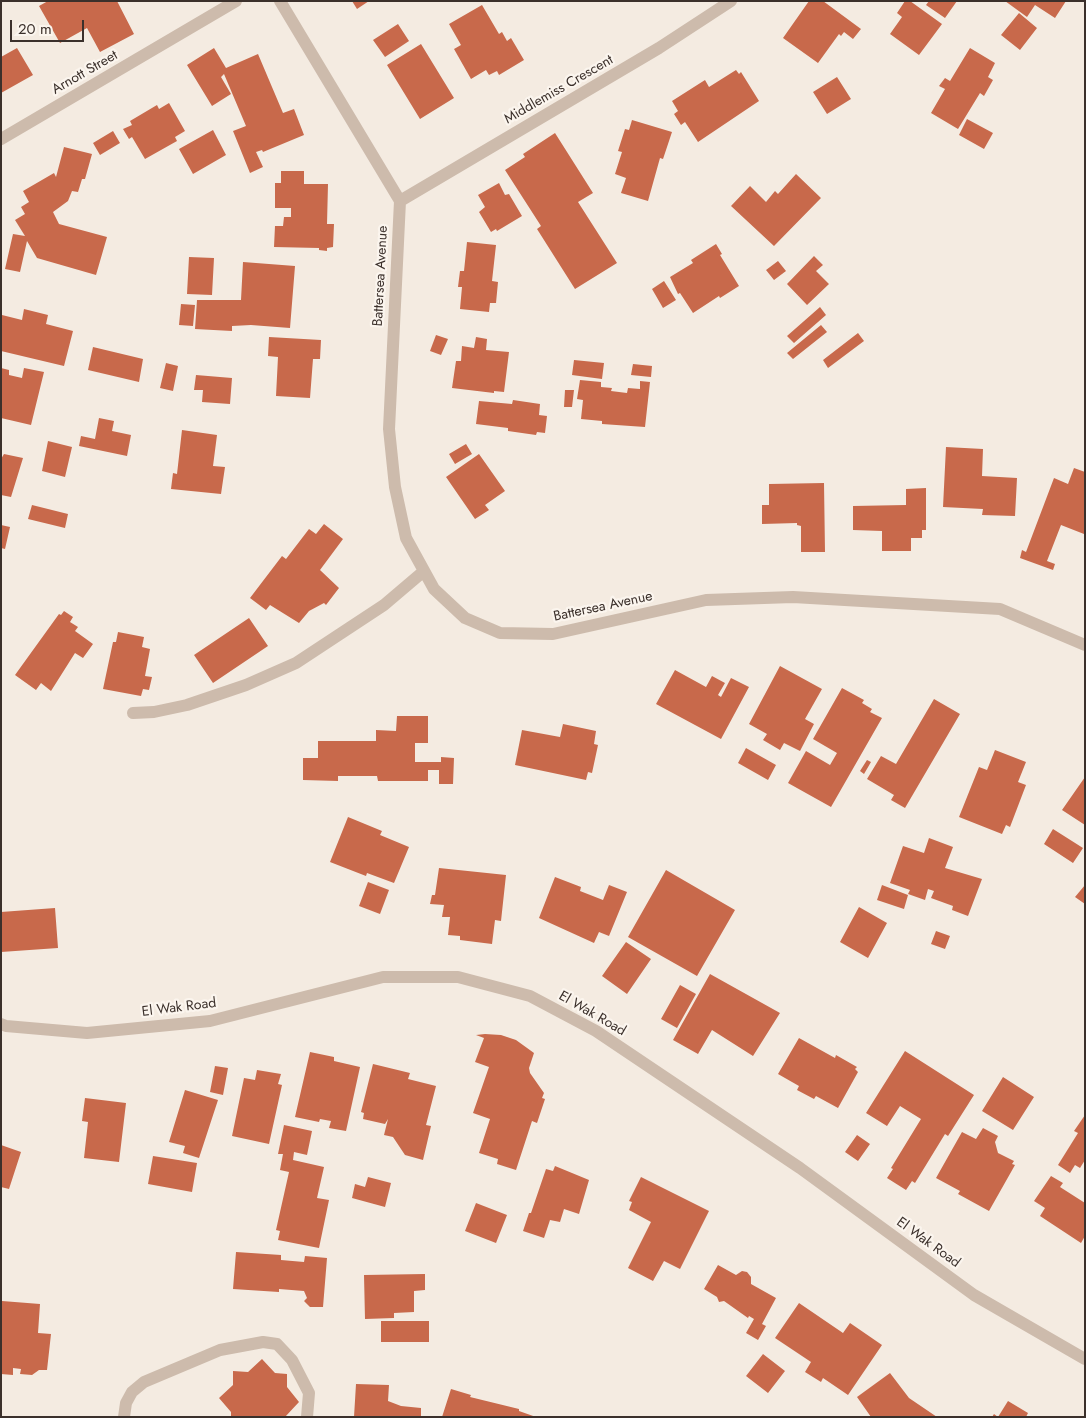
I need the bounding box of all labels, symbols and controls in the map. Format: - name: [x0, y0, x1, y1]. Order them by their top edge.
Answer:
- scale bar: [12, 10, 86, 42]
- text: 20 m: [18, 18, 52, 40]
- street label: Arnott Street: [49, 47, 121, 99]
- street label: Middlemiss Crescent: [502, 52, 616, 128]
- street label: Battersea Avenue: [370, 225, 392, 327]
- street label: Battersea Avenue: [552, 588, 654, 626]
- street label: El Wak Road: [555, 988, 629, 1040]
- street label: El Wak Road: [141, 995, 217, 1021]
- street label: El Wak Road: [893, 1214, 963, 1272]

